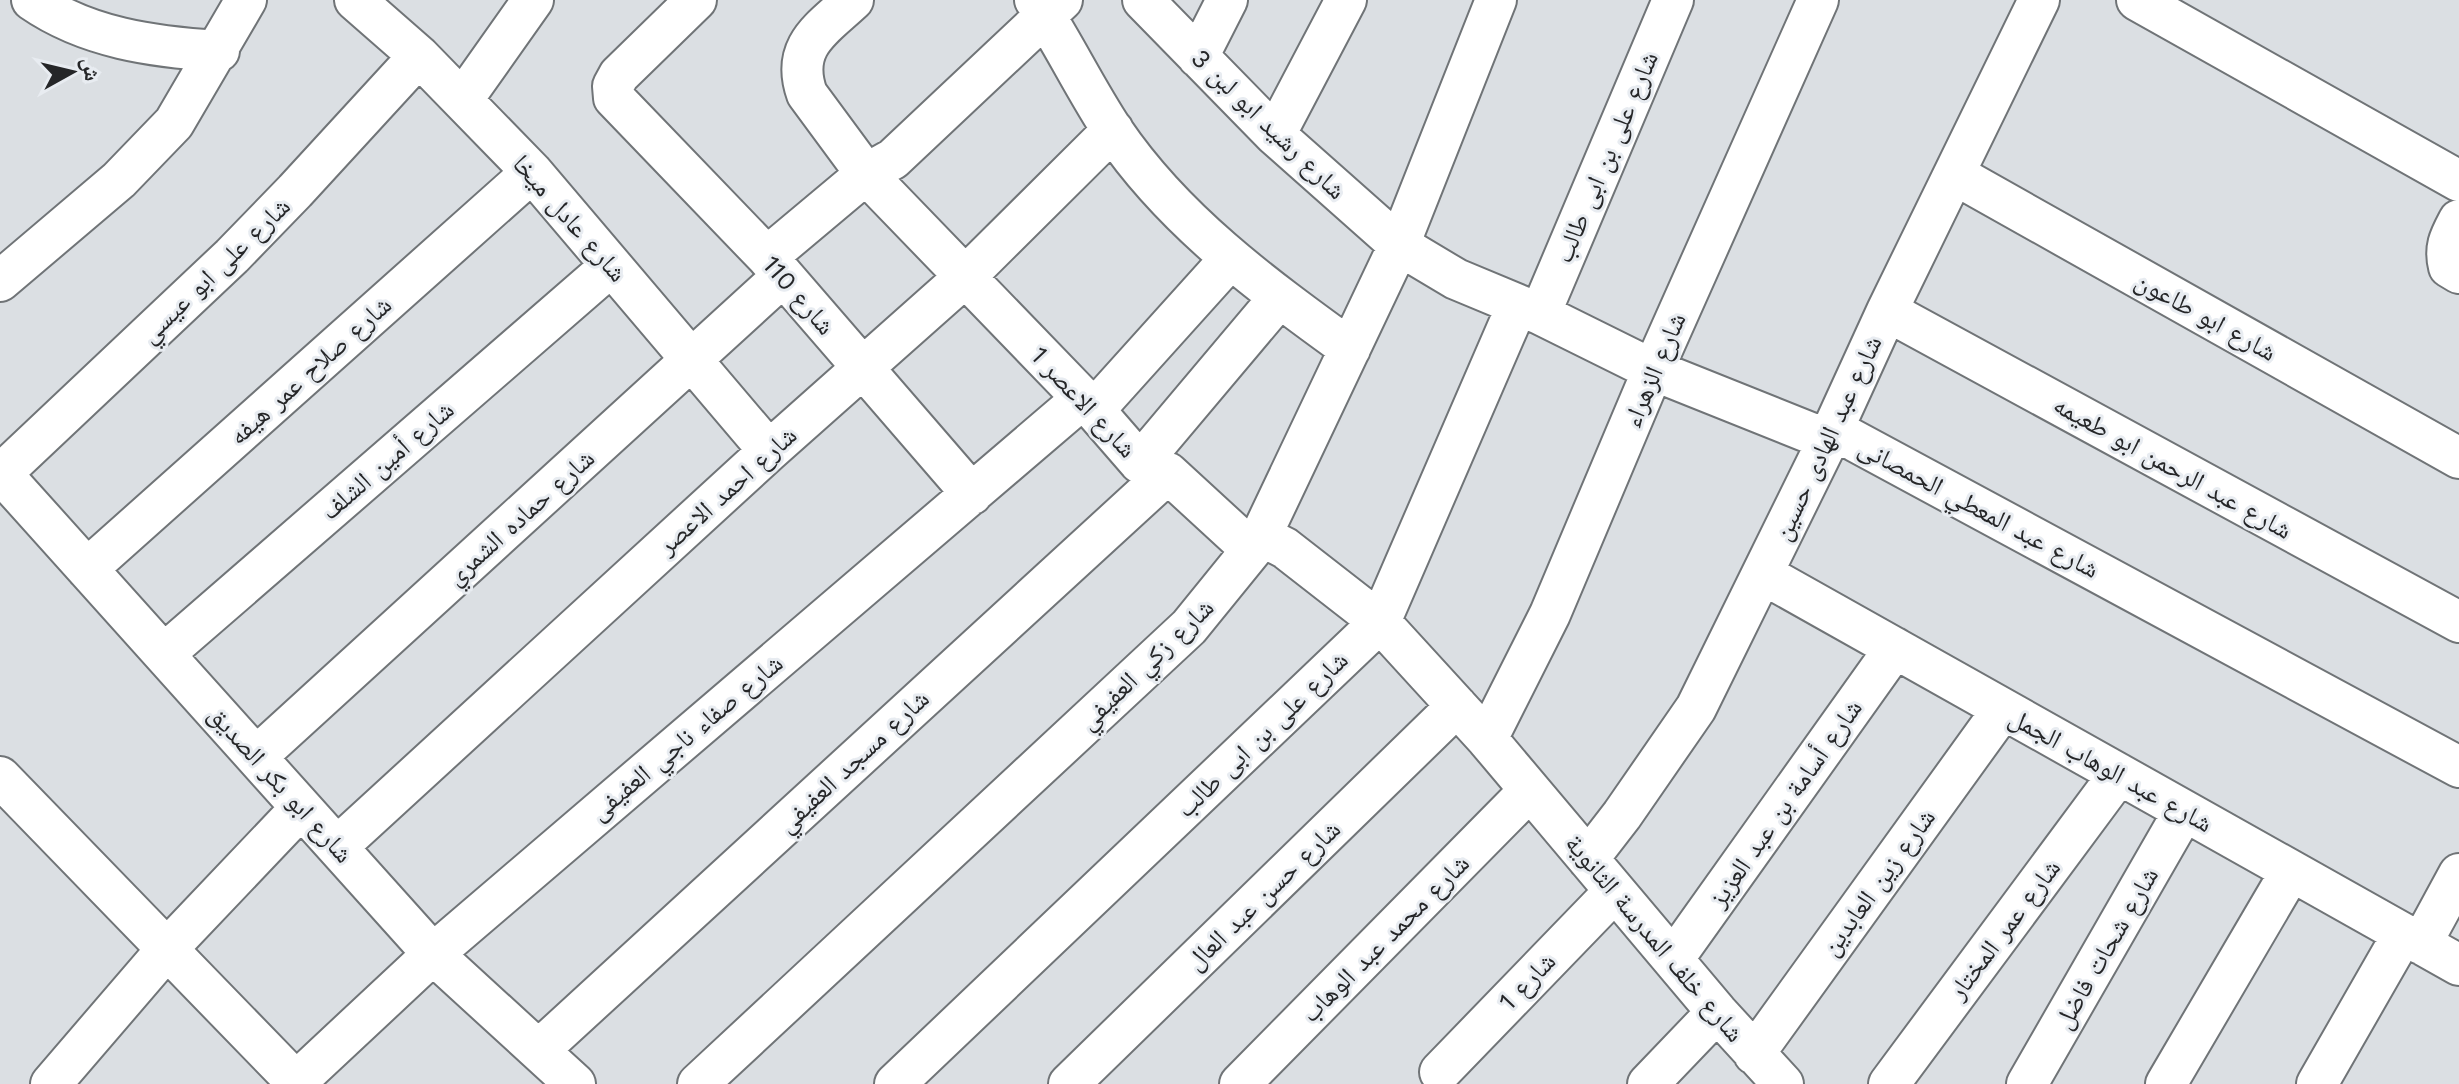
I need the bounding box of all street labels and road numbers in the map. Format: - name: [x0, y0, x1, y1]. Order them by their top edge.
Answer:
- street label: شارع رشيد ابو لبن 3: [1185, 43, 1352, 206]
- street label: شارع على بن ابى طالب: [1548, 47, 1665, 267]
- street label: شارع عادل ميخا: [506, 148, 633, 288]
- street label: شارع على ابو عيسي: [134, 191, 300, 353]
- street label: شارع 110: [756, 249, 841, 341]
- street label: شارع ابو طاعون: [2130, 265, 2282, 368]
- street label: شارع صلاح عمر هيفه: [223, 289, 398, 451]
- street label: شارع الزهراء: [1616, 308, 1693, 432]
- street label: شارع عبد الهادى حسين: [1766, 331, 1889, 546]
- street label: شارع الاعصر 1: [1024, 340, 1143, 464]
- street label: شارع عبد الرحمن ابو طعيمه: [2048, 389, 2297, 546]
- street label: شارع أمين الشلف: [314, 394, 460, 527]
- street label: شارع احمد الاعصر: [651, 420, 803, 562]
- street label: شارع عبد المعطي الحمصانى: [1851, 432, 2104, 589]
- street label: شارع حماده الشمري: [440, 443, 604, 595]
- street label: شارع زكي العفيفي: [1072, 592, 1223, 740]
- street label: شارع على بن ابى طالب: [1170, 645, 1355, 824]
- street label: شارع صفاء ناجي العفيفى: [584, 648, 792, 831]
- street label: شارع مسجد العفيفي: [771, 683, 939, 843]
- street label: شارع أسامة بن عبد العزيز: [1701, 693, 1869, 914]
- street label: شارع ابو بكر الصديق: [202, 699, 359, 869]
- street label: شارع عبد الوهاب الجمل: [2004, 702, 2218, 839]
- street label: شارع زين العابدين: [1815, 803, 1942, 962]
- street label: شارع حسن عبد العال: [1180, 814, 1347, 977]
- street label: شارع خلف المدرسة الثانوية: [1559, 828, 1751, 1048]
- street label: شارع محمد عبد الوهاب: [1295, 848, 1476, 1029]
- street label: شارع عمر المختار: [1941, 853, 2067, 1006]
- street label: شارع شحات فاضل: [2048, 862, 2165, 1035]
- street label: شارع 1: [1492, 946, 1562, 1017]

